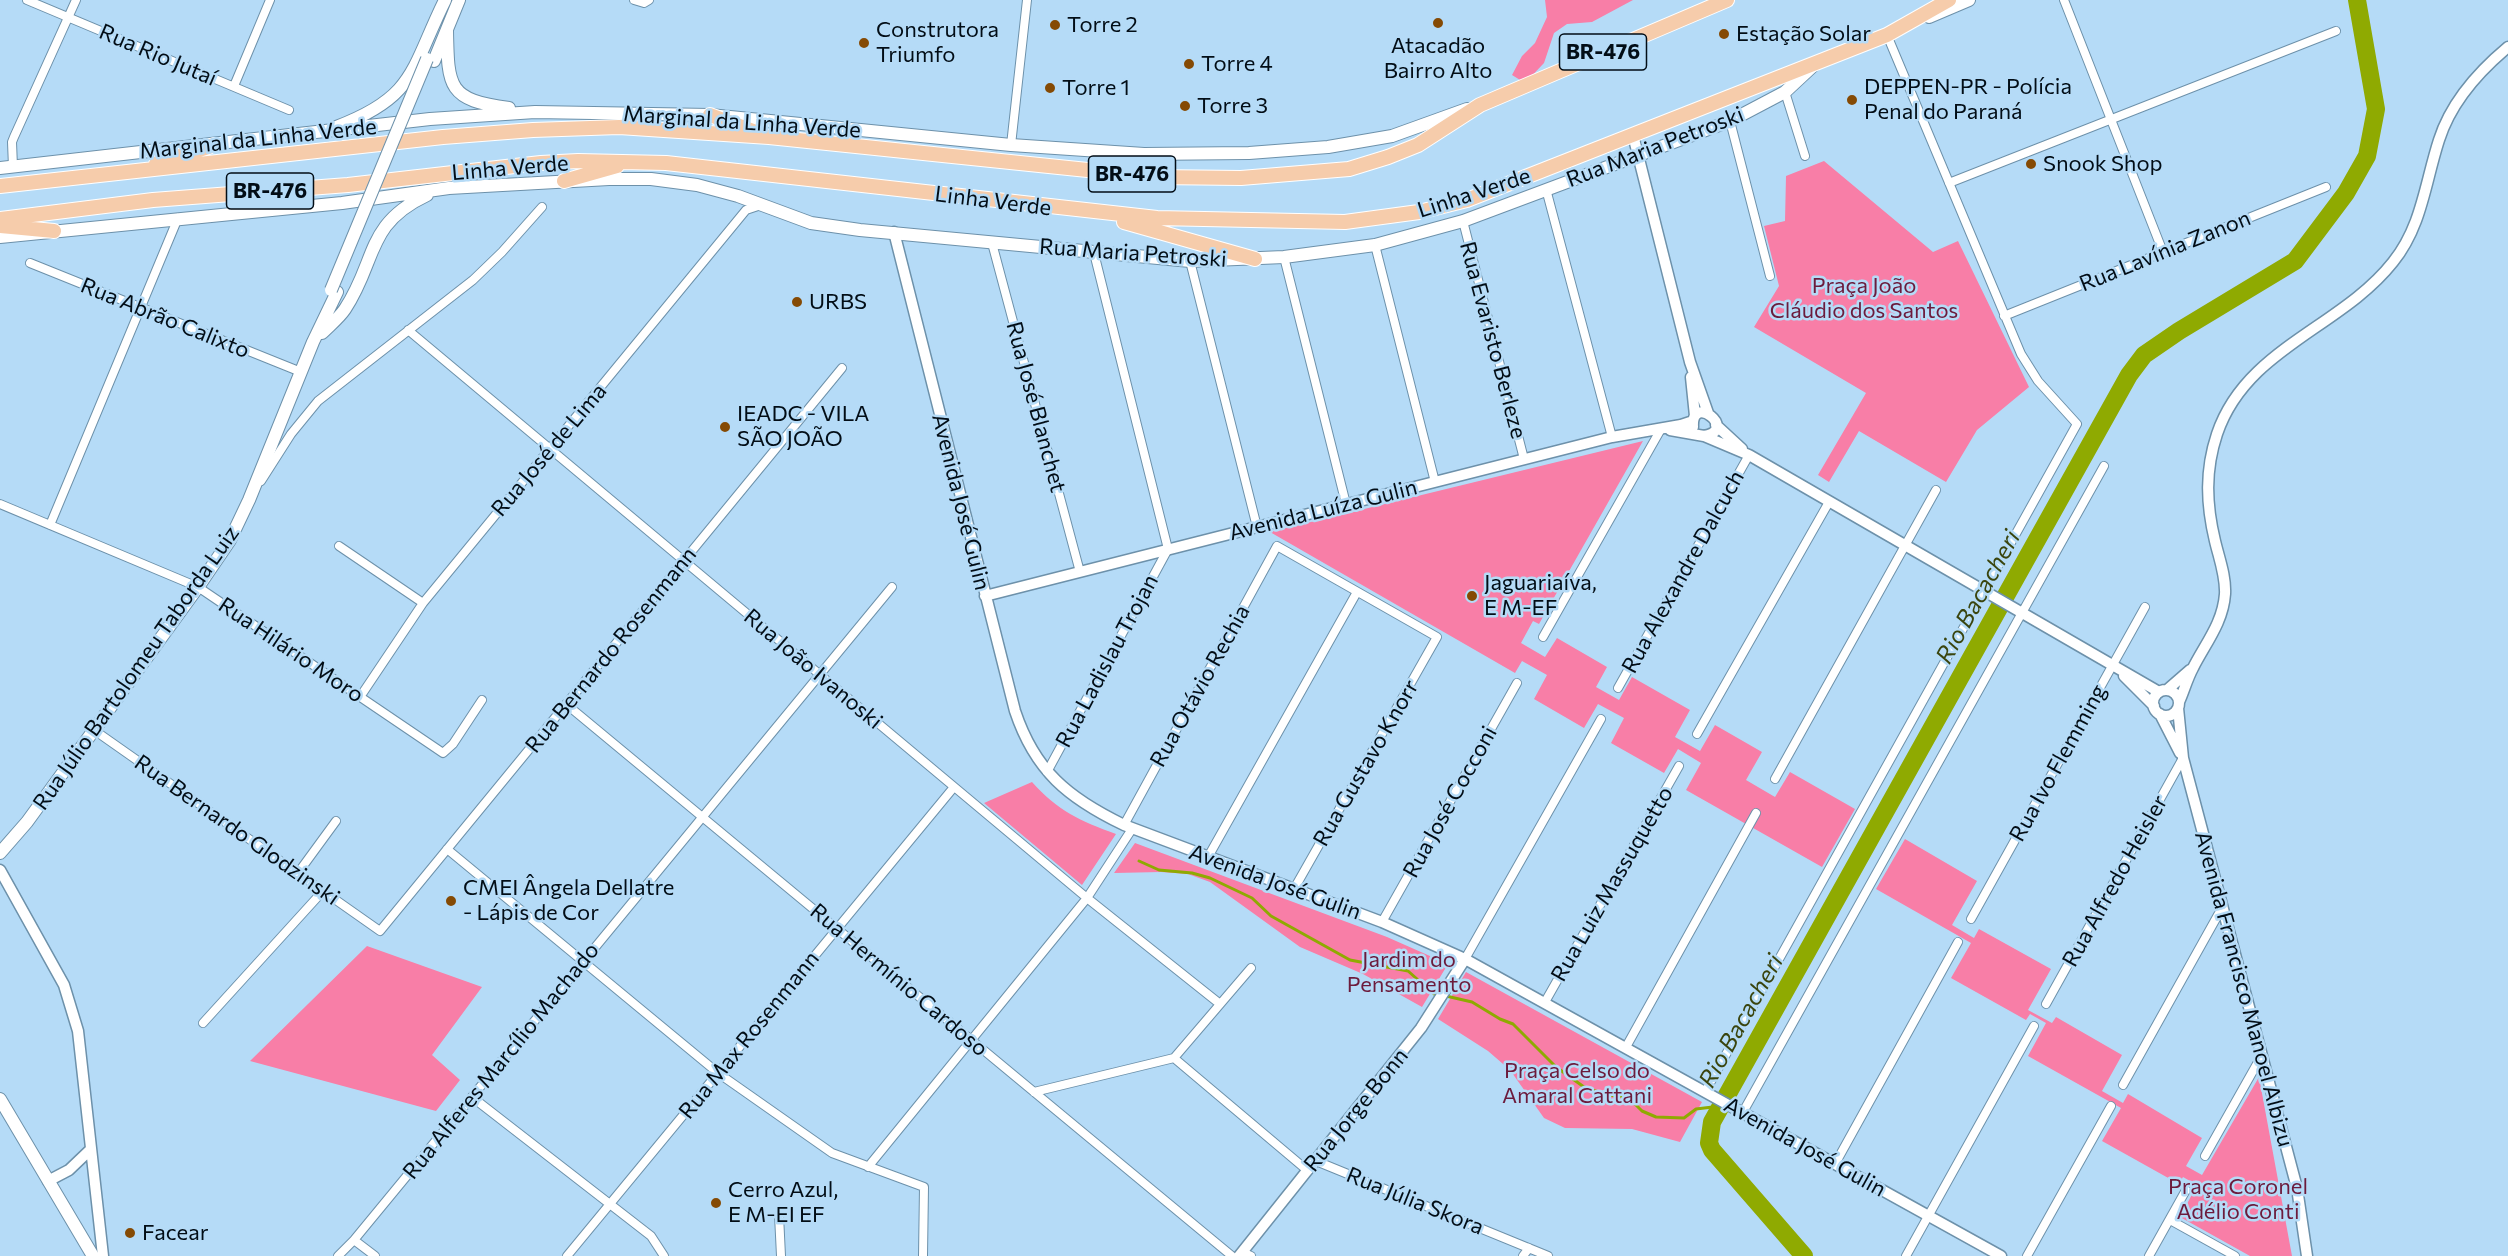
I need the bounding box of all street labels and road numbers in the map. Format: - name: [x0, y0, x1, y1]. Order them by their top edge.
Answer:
- street label: Rua Rio Jutaí: [95, 18, 221, 92]
- road number: BR-476: [1560, 34, 1646, 70]
- street label: Marginal da Linha Verde: [622, 101, 862, 143]
- street label: Rua Maria Petroski: [1563, 101, 1747, 193]
- street label: Marginal da Linha Verde: [138, 113, 378, 165]
- street label: Linha Verde: [451, 150, 569, 186]
- road number: BR-476: [1088, 156, 1176, 192]
- street label: Linha Verde: [1414, 162, 1534, 224]
- road number: BR-476: [226, 173, 314, 209]
- street label: Linha Verde: [933, 181, 1053, 221]
- street label: Rua Lavínia Zanon: [2076, 205, 2254, 297]
- street label: Rua Maria Petroski: [1038, 233, 1228, 273]
- street label: Rua Evaristo Berleze: [1454, 239, 1532, 441]
- street label: Rua Abrão Calixto: [77, 272, 253, 364]
- street label: Rua José Blanchet: [1001, 319, 1071, 495]
- street label: Rua José de Lima: [486, 378, 612, 522]
- street label: Avenida José Gulin: [926, 411, 996, 593]
- street label: Rua Alexandre Dalcuch: [1616, 466, 1750, 678]
- street label: Avenida Luíza Gulin: [1226, 474, 1420, 546]
- street label: Rua Júlio Bartolomeu Taborda Luiz: [28, 521, 244, 815]
- street label: Rua Bernardo Rosenmann: [520, 542, 702, 758]
- street label: Rua Ladislau Trojan: [1050, 570, 1164, 752]
- street label: Rua Hilário Moro: [213, 592, 369, 708]
- street label: Rua Otávio Rechia: [1144, 600, 1256, 772]
- street label: Rua João Ivanoski: [738, 603, 888, 735]
- street label: Rua Gustavo Knorr: [1308, 675, 1424, 851]
- street label: Rua Ivo Flemming: [2004, 680, 2112, 846]
- street label: Rua José Cocconi: [1397, 722, 1503, 882]
- street label: Rua Bernardo Glodzinski: [129, 749, 345, 911]
- street label: Rua Luiz Massuquetto: [1545, 782, 1679, 986]
- street label: Rua Alfredo Heisler: [2057, 791, 2173, 971]
- street label: Avenida Francisco Manoel Albizu: [2189, 828, 2299, 1150]
- street label: Avenida José Gulin: [1185, 839, 1365, 925]
- street label: Rua Hermínio Cardoso: [805, 898, 993, 1062]
- street label: Rua Alferes Marcílio Machado: [397, 937, 605, 1185]
- street label: Rua Max Rosenmann: [673, 946, 825, 1124]
- street label: Rua Jorge Bonn: [1298, 1043, 1414, 1177]
- street label: Avenida José Gulin: [1719, 1092, 1891, 1202]
- street label: Rua Júlia Skora: [1342, 1161, 1488, 1241]

